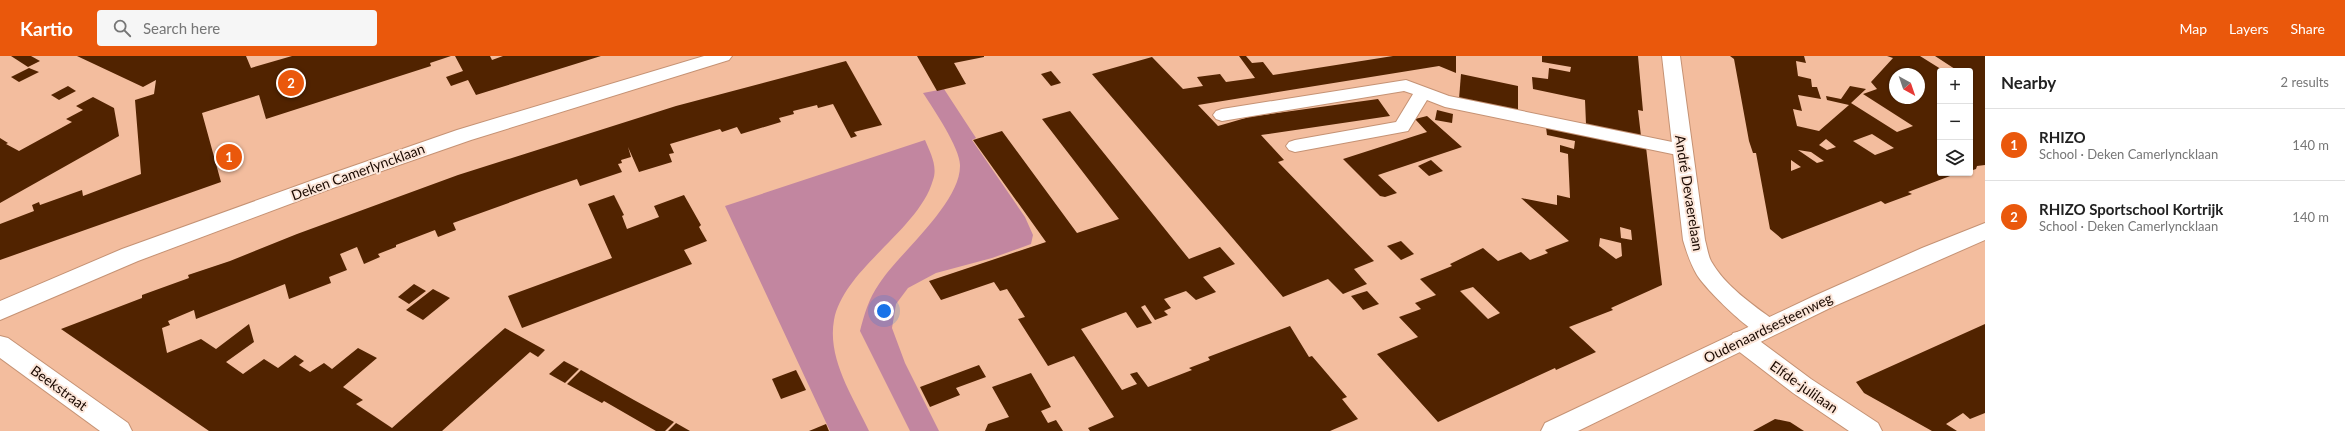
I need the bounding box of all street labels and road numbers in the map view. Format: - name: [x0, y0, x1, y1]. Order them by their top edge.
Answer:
- street label: André Devaerelaan: [1672, 134, 1707, 252]
- street label: Deken Camerlyncklaan: [289, 139, 427, 204]
- street label: Oudenaardsesteenweg: [1701, 289, 1835, 366]
- street label: Elfde-julilaan: [1767, 357, 1842, 416]
- street label: Beekstraat: [28, 361, 91, 414]

